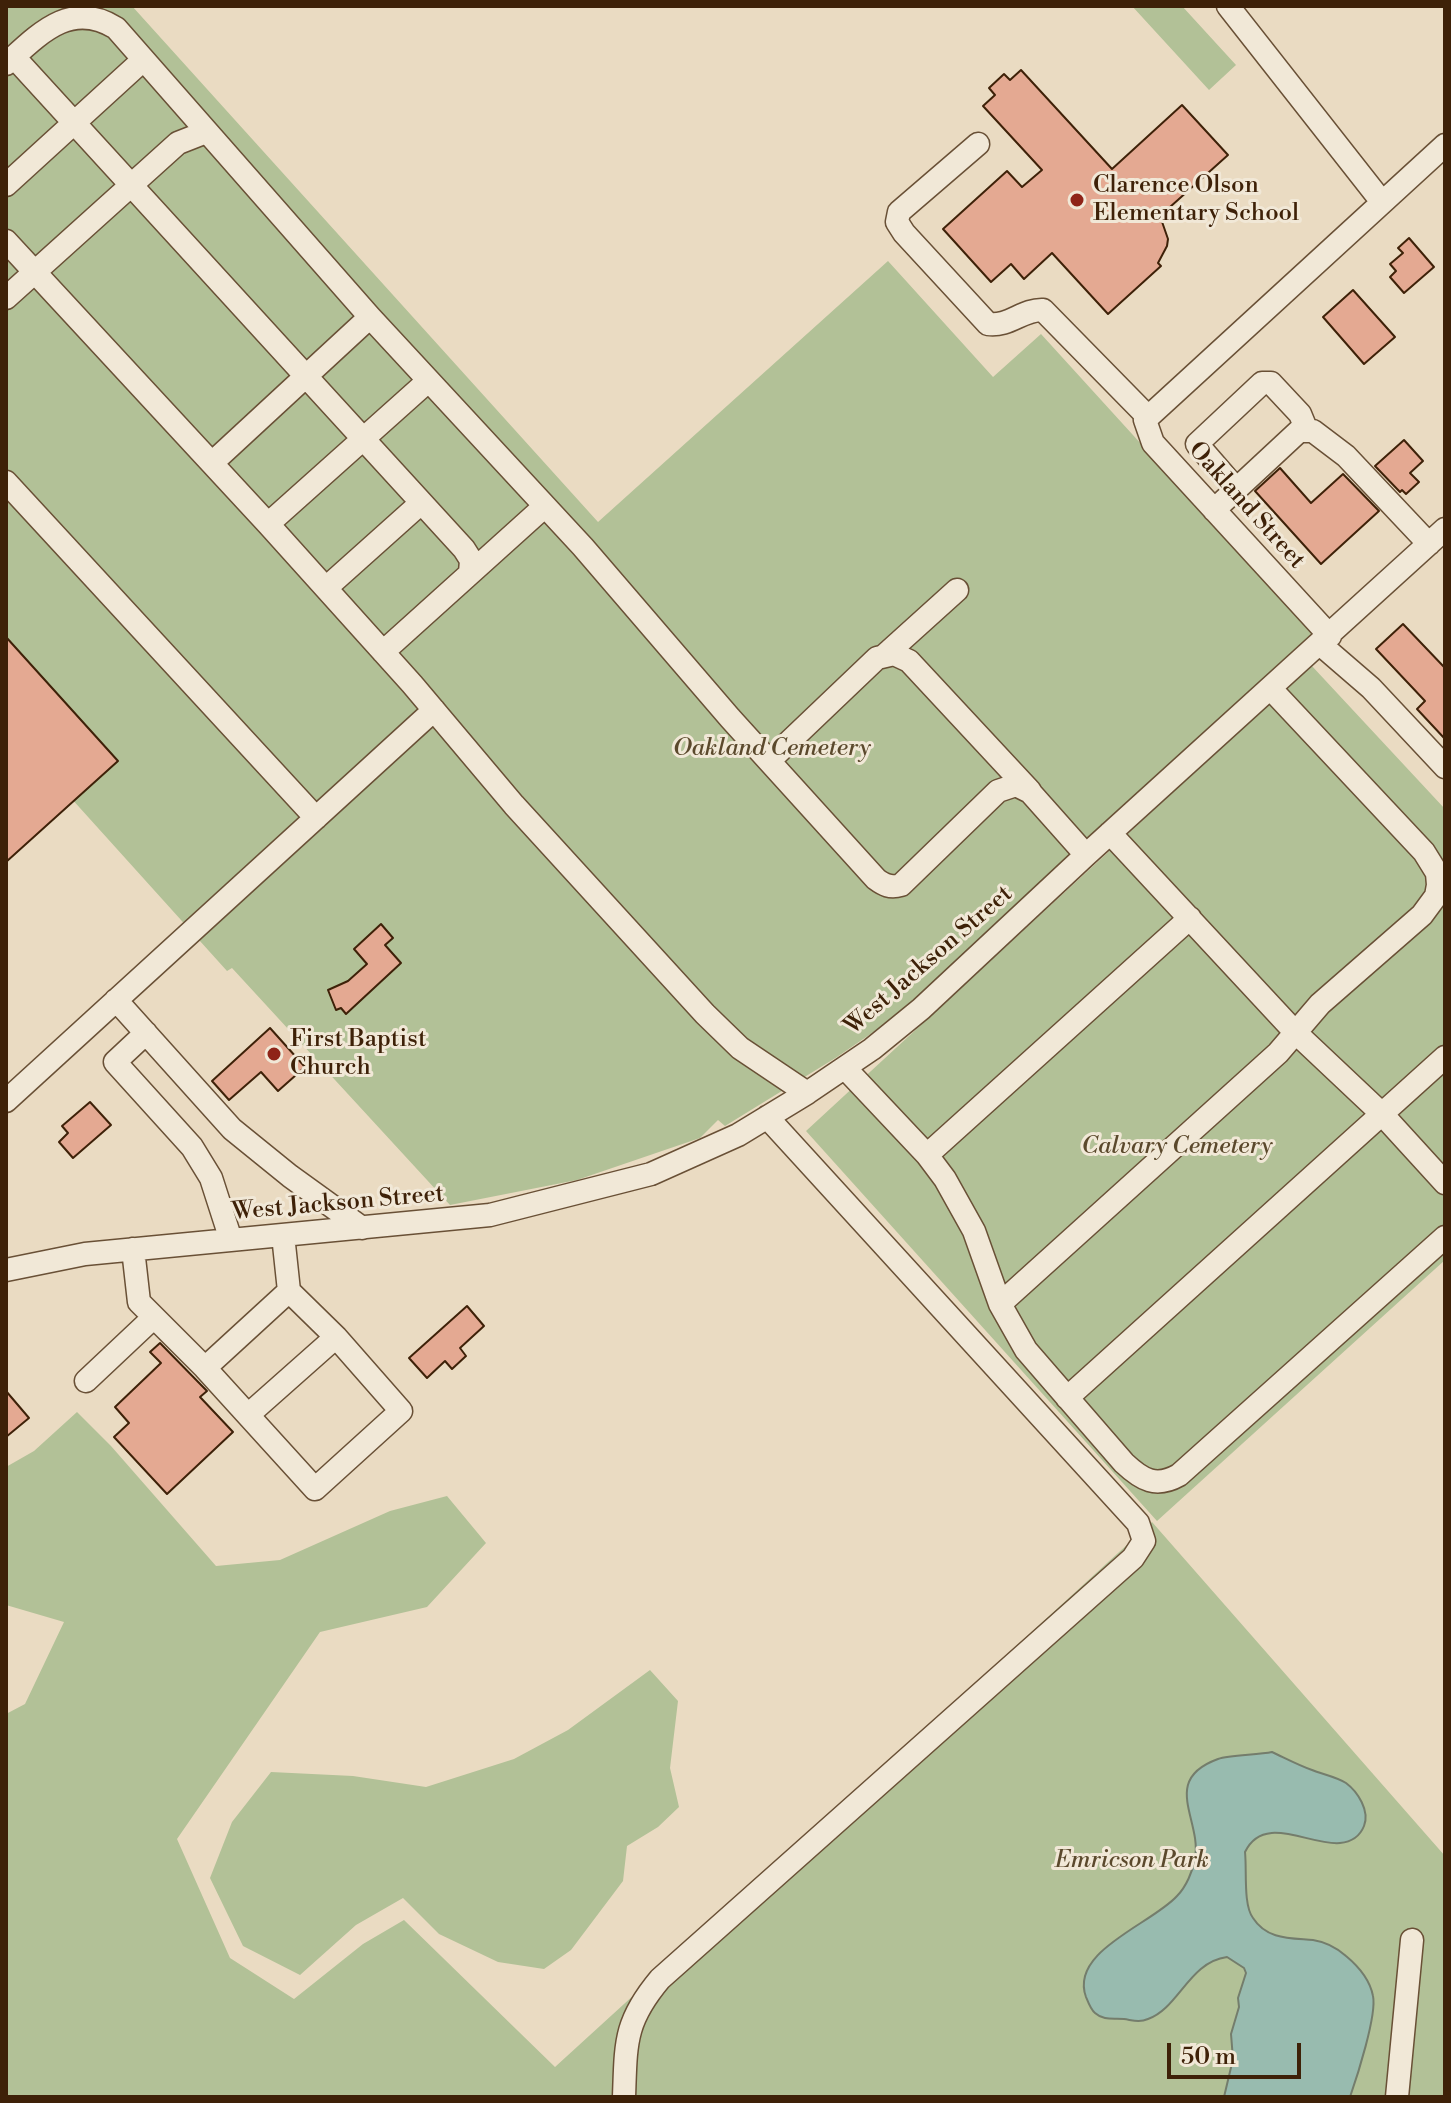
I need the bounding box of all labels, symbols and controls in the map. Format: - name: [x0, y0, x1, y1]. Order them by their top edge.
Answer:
- place label: Clarence Olson Elementary School: [1093, 172, 1299, 228]
- marker: Clarence Olson Elementary School: [1068, 191, 1086, 209]
- street label: Oakland Street: [1182, 437, 1310, 575]
- park label: Oakland Cemetery: [673, 735, 871, 763]
- street label: West Jackson Street: [839, 880, 1019, 1042]
- place label: First Baptist Church: [290, 1026, 426, 1082]
- marker: First Baptist Church: [265, 1045, 283, 1063]
- park label: Calvary Cemetery: [1081, 1133, 1273, 1161]
- street label: West Jackson Street: [231, 1180, 445, 1228]
- park label: Emricson Park: [1055, 1847, 1209, 1875]
- scale bar: [1171, 2027, 1305, 2077]
- text: 50 m: [1181, 2042, 1236, 2072]

